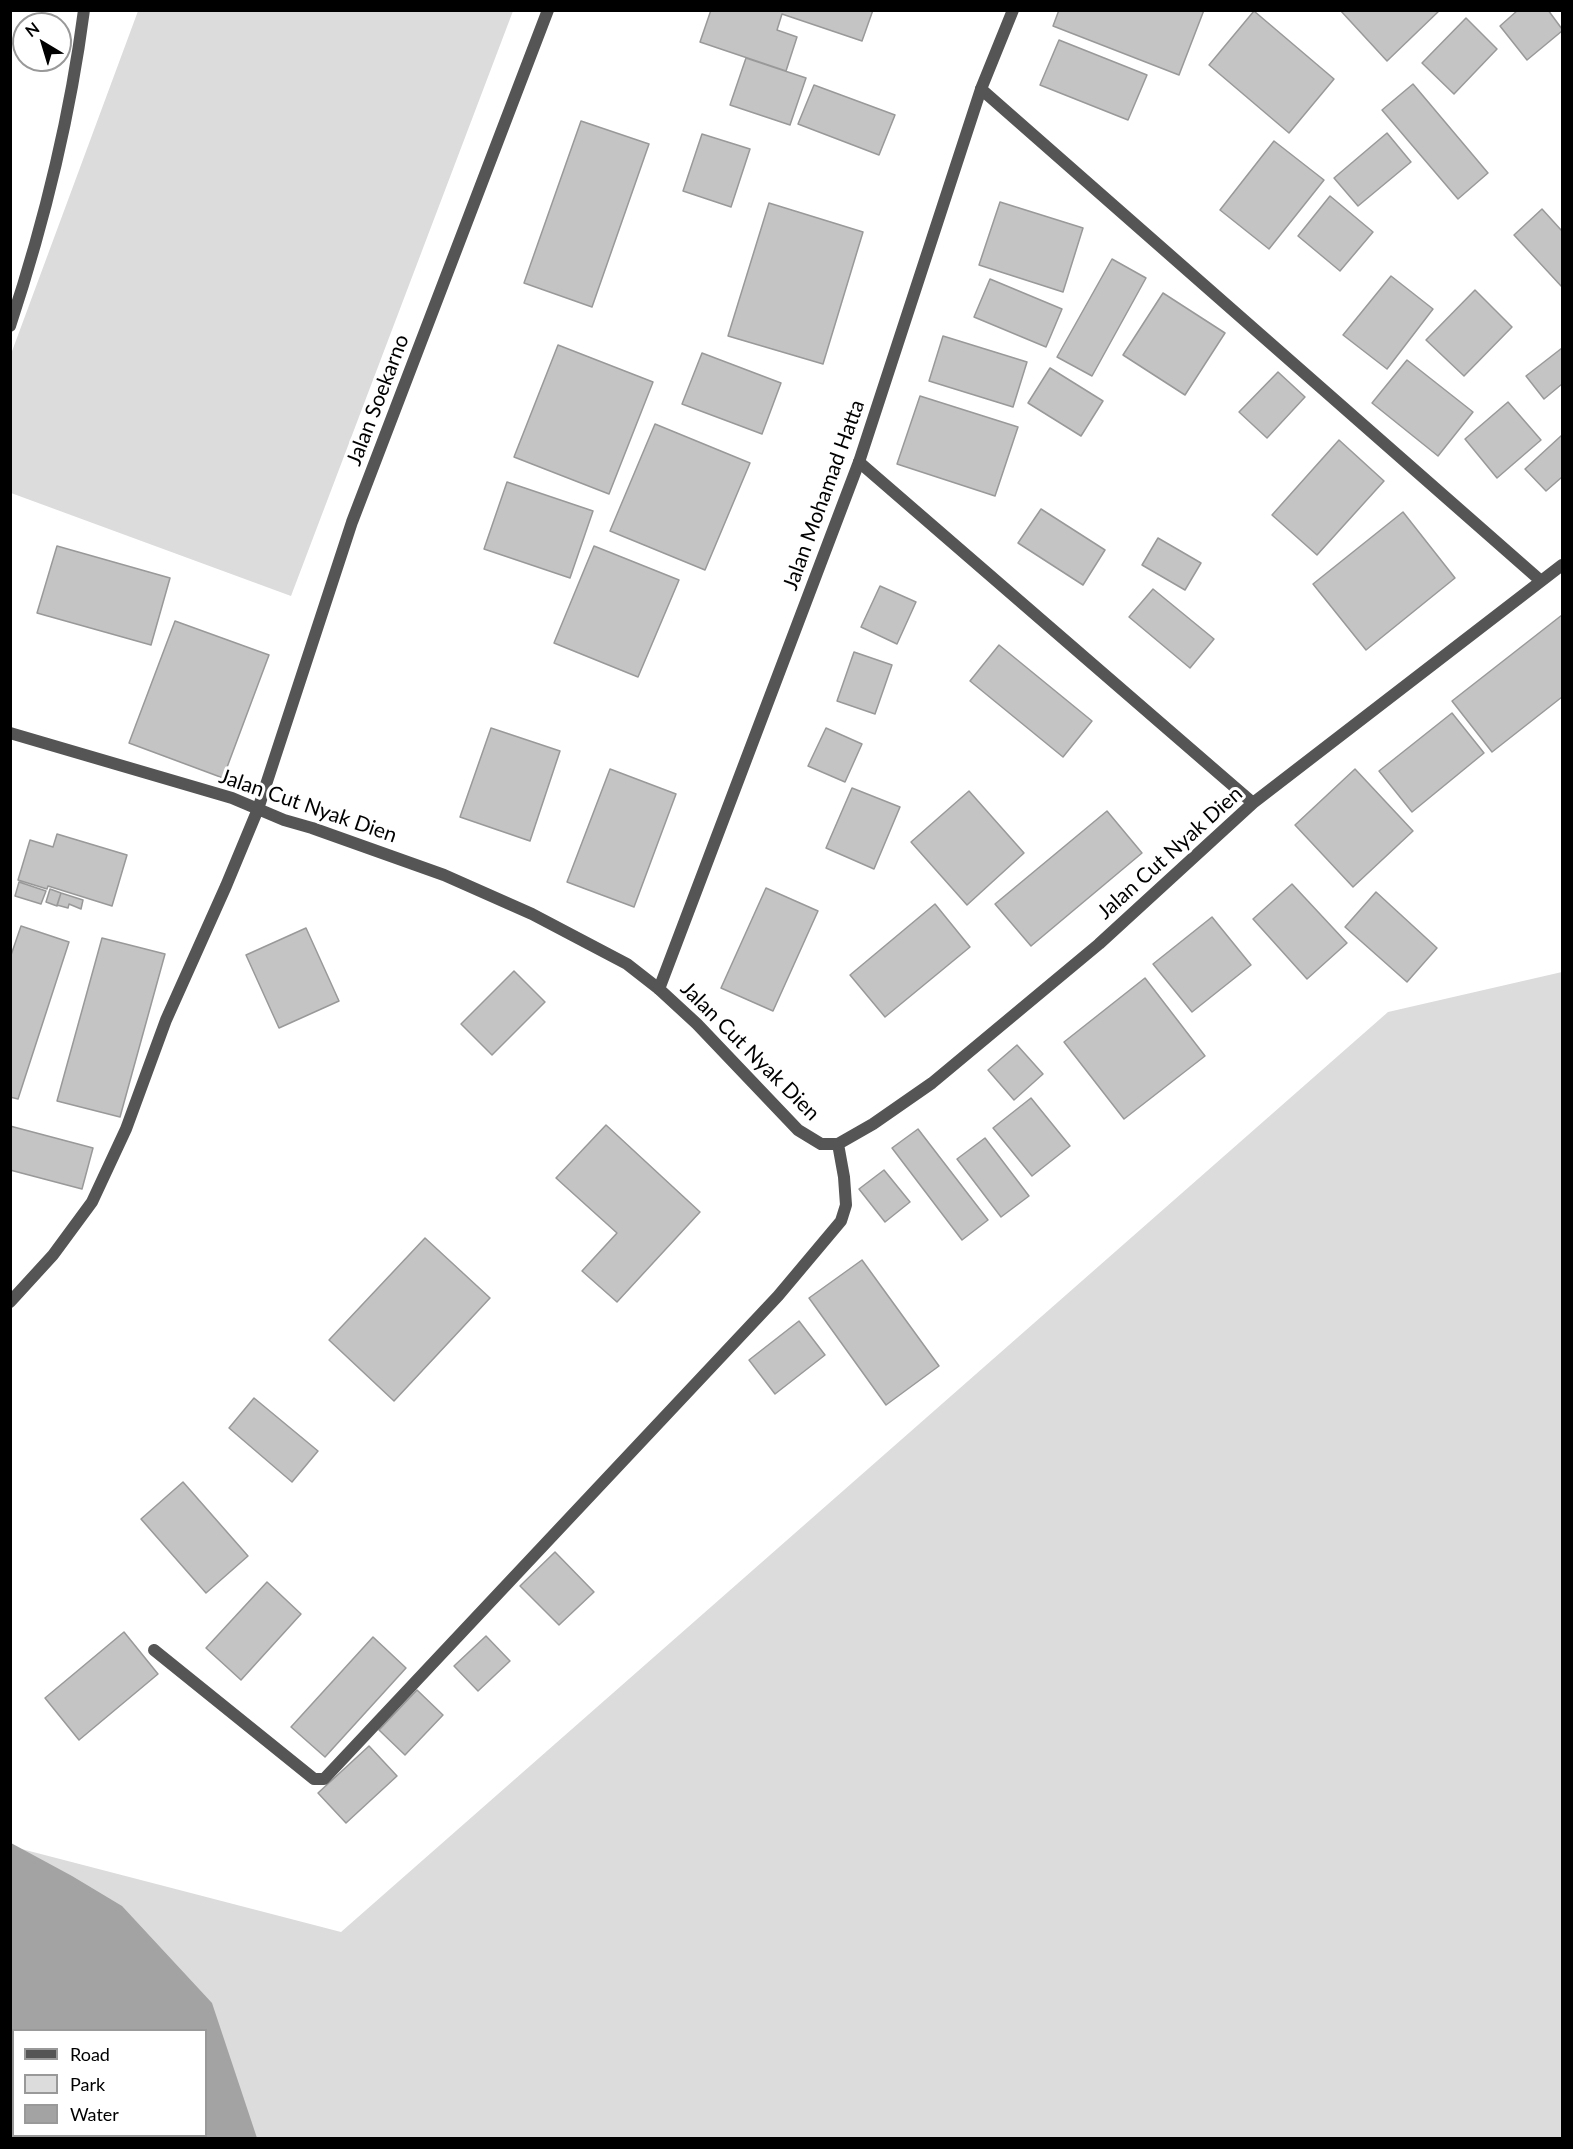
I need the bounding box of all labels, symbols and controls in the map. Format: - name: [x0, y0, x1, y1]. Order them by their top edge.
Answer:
- north arrow: [12, 12, 72, 72]
- text: N: [21, 18, 43, 40]
- street label: Jalan Soekarno: [341, 331, 415, 469]
- street label: Jalan Mohamad Hatta: [778, 397, 870, 593]
- street label: Jalan Cut Nyak Dien: [216, 764, 400, 848]
- street label: Jalan Cut Nyak Dien: [1092, 781, 1248, 925]
- street label: Jalan Cut Nyak Dien: [675, 976, 825, 1126]
- legend: [12, 2029, 207, 2137]
- text: Road: [70, 2043, 110, 2065]
- text: Park: [70, 2073, 105, 2095]
- text: Water: [70, 2103, 119, 2125]

